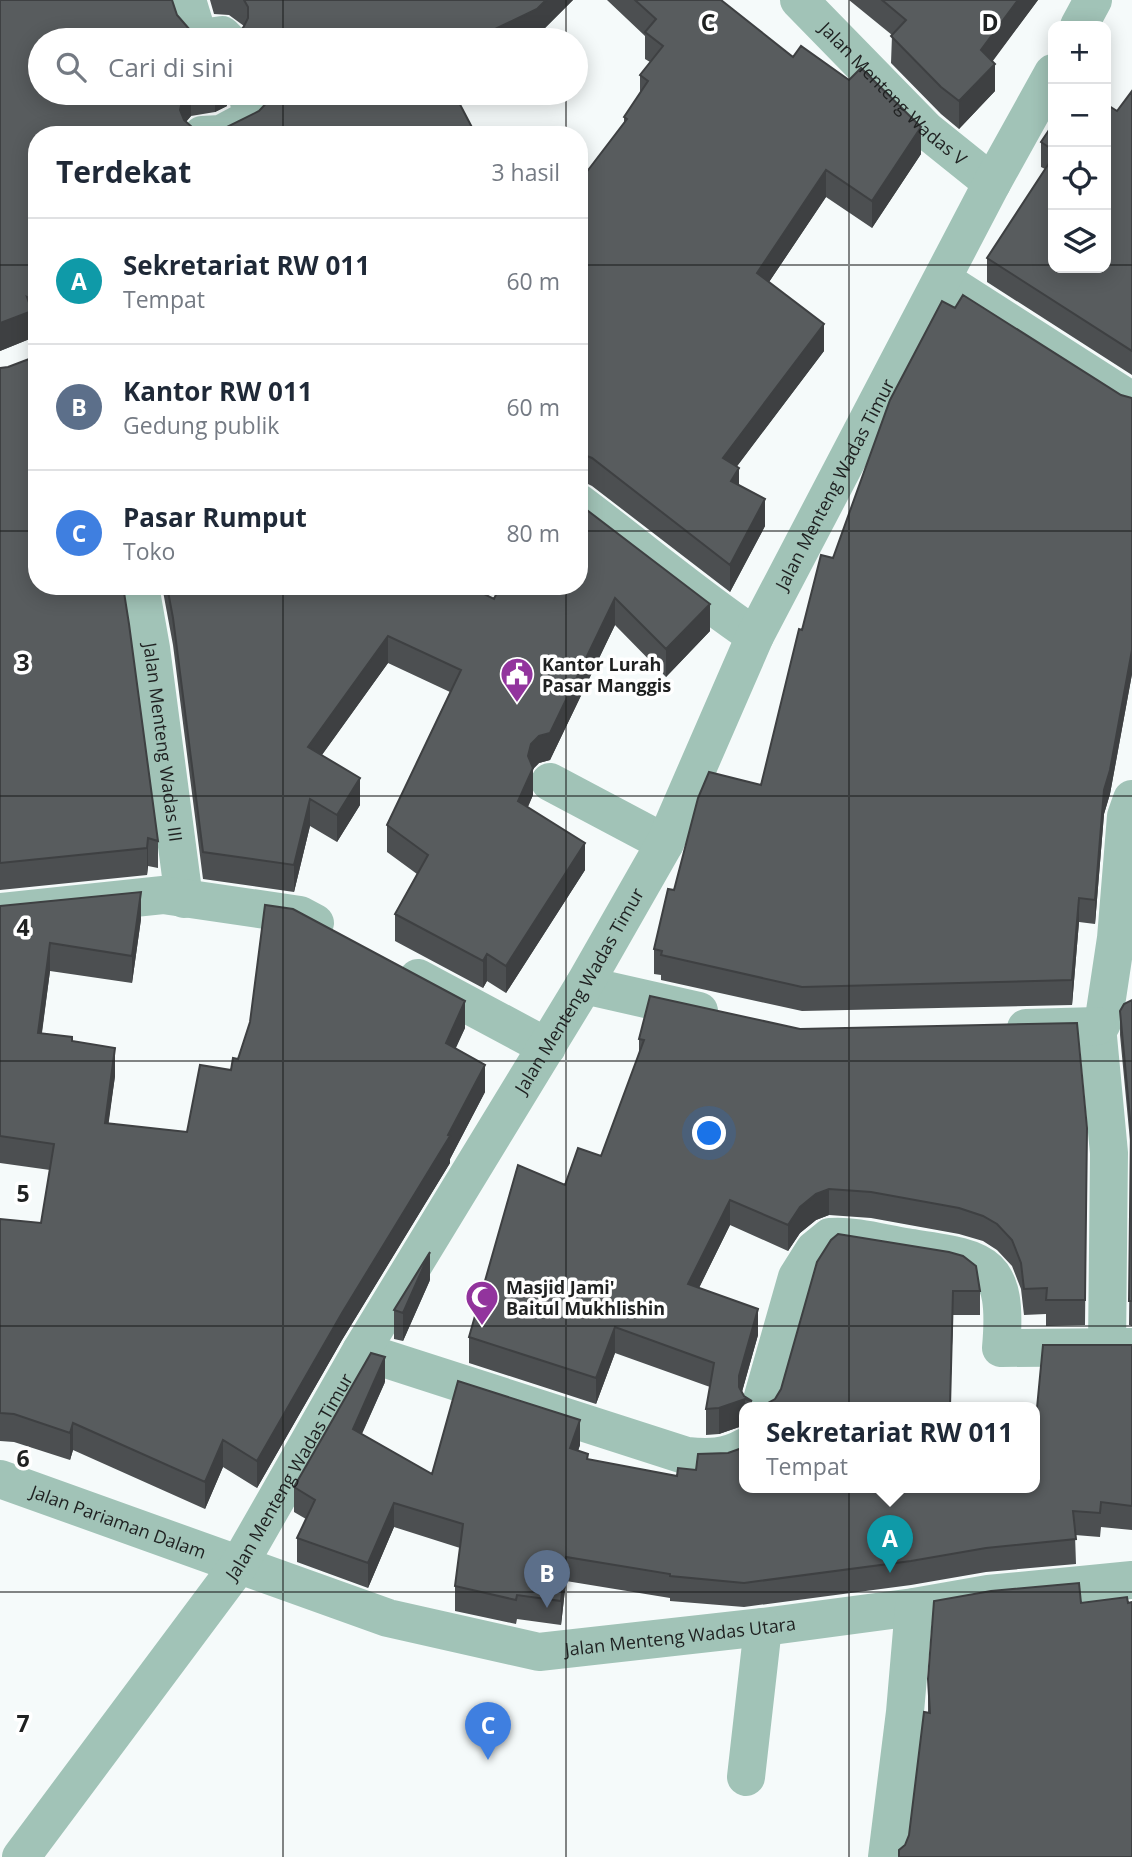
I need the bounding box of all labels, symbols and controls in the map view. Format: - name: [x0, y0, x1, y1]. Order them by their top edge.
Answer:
- text: C: [701, 6, 715, 38]
- text: D: [981, 6, 999, 38]
- street label: Jalan Menteng Wadas V: [813, 15, 972, 170]
- map controls: [1048, 21, 1111, 273]
- button: +: [1048, 21, 1111, 84]
- search box: [28, 28, 588, 105]
- icon: search: [52, 48, 90, 86]
- text: Cari di sini: [108, 49, 233, 85]
- button: −: [1048, 84, 1111, 147]
- button: locate: [1048, 147, 1111, 210]
- text: Terdekat: [56, 151, 191, 192]
- text: 3 hasil: [491, 156, 560, 188]
- button: layers: [1048, 210, 1111, 273]
- text: Sekretariat RW 011: [123, 247, 370, 283]
- text: A: [71, 265, 87, 297]
- text: 60 m: [506, 265, 560, 297]
- text: Tempat: [123, 283, 205, 315]
- text: Kantor RW 011: [123, 373, 313, 409]
- street label: Jalan Menteng Wadas Timur: [768, 374, 900, 595]
- text: B: [71, 391, 87, 423]
- text: 60 m: [506, 391, 560, 423]
- text: Gedung publik: [123, 409, 279, 441]
- text: Pasar Rumput: [123, 499, 307, 535]
- text: C: [72, 517, 86, 549]
- text: 80 m: [506, 517, 560, 549]
- text: Toko: [123, 535, 175, 567]
- street label: Jalan Menteng Wadas III: [138, 639, 188, 843]
- text: 3: [16, 646, 30, 678]
- place label: Kantor Lurah Pasar Manggis: [542, 652, 671, 697]
- public building icon: Kantor Lurah Pasar Manggis: [498, 655, 536, 704]
- street label: Jalan Menteng Wadas Timur: [508, 883, 649, 1100]
- text: 4: [16, 911, 30, 943]
- your location: [692, 1116, 726, 1150]
- text: 5: [16, 1177, 30, 1209]
- place label: Masjid Jami' Baitul Mukhlishin: [506, 1275, 665, 1320]
- mosque icon: Masjid Jami' Baitul Mukhlishin: [463, 1278, 501, 1327]
- street label: Jalan Menteng Wadas Timur: [219, 1368, 358, 1586]
- popup: [739, 1402, 1040, 1493]
- text: Sekretariat RW 011: [766, 1414, 1013, 1450]
- text: 6: [16, 1442, 30, 1474]
- text: Tempat: [766, 1450, 848, 1482]
- street label: Jalan Pariaman Dalam: [26, 1478, 210, 1564]
- pin: A: [867, 1515, 913, 1573]
- pin: B: [524, 1550, 570, 1608]
- street label: Jalan Menteng Wadas Utara: [561, 1611, 797, 1661]
- pin: C: [465, 1702, 511, 1760]
- text: 7: [16, 1707, 30, 1739]

